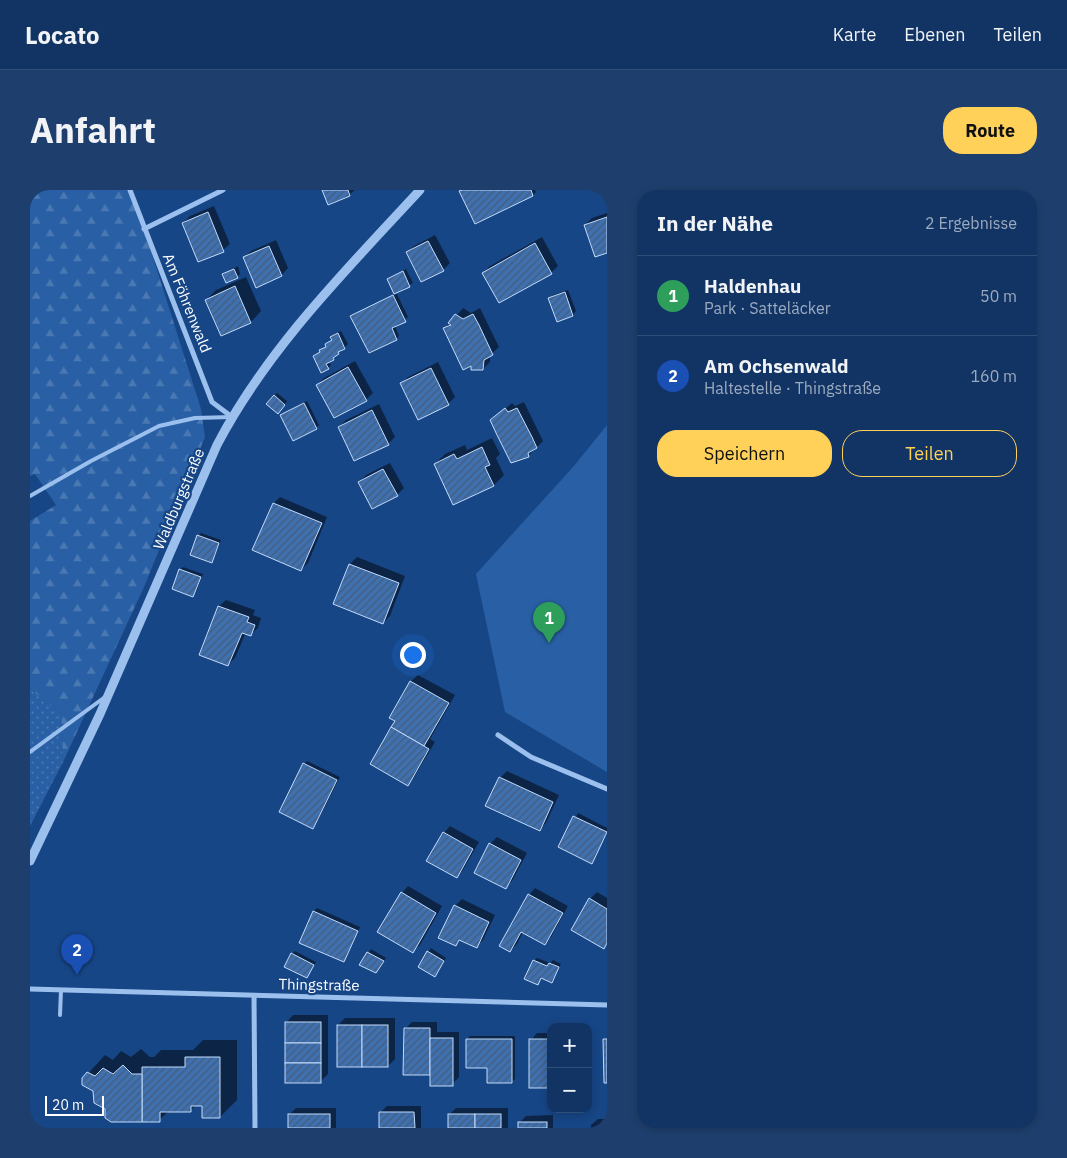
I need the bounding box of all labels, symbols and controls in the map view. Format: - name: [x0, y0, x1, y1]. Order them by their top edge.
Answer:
- text: Locato: [25, 19, 100, 51]
- text: Karte: [833, 23, 876, 46]
- text: Ebenen: [904, 23, 965, 46]
- text: Teilen: [993, 23, 1042, 46]
- text: Anfahrt: [30, 107, 156, 153]
- button: Route: [943, 107, 1037, 154]
- text: In der Nähe: [657, 209, 773, 237]
- text: 2 Ergebnisse: [925, 213, 1017, 233]
- street label: Am Föhrenwald: [159, 250, 216, 355]
- text: Haldenhau: [704, 274, 801, 298]
- text: 1: [668, 286, 678, 306]
- text: 50 m: [980, 286, 1017, 306]
- text: Park · Satteläcker: [704, 298, 831, 318]
- text: Am Ochsenwald: [704, 354, 849, 378]
- text: 2: [668, 366, 678, 386]
- text: 160 m: [970, 366, 1017, 386]
- text: Haltestelle · Thingstraße: [704, 378, 881, 398]
- button: Speichern: [657, 430, 832, 477]
- button: Teilen: [842, 430, 1017, 477]
- street label: Waldburgstraße: [149, 445, 208, 552]
- pin: 1: [533, 602, 565, 643]
- your location: [400, 642, 426, 668]
- pin: 2: [61, 934, 93, 975]
- street label: Thingstraße: [278, 974, 360, 995]
- map controls: [547, 1023, 592, 1113]
- button: +: [547, 1023, 592, 1068]
- button: −: [547, 1068, 592, 1113]
- scale bar: [45, 1093, 104, 1116]
- text: 20 m: [52, 1096, 84, 1114]

